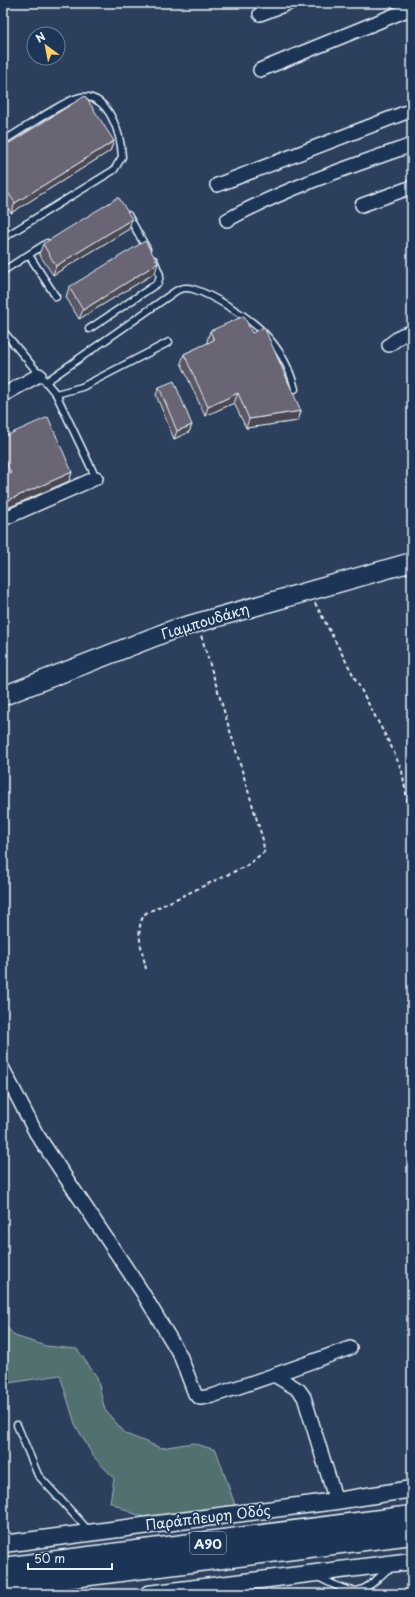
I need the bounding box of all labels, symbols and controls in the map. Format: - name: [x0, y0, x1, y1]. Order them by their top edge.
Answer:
- north arrow: [26, 26, 66, 66]
- text: N: [32, 27, 49, 47]
- street label: Γιαμπουδάκη: [158, 598, 252, 644]
- street label: Παράπλευρη Οδός: [144, 1499, 272, 1535]
- road number: Α90: [190, 1532, 226, 1554]
- scale bar: [28, 1545, 112, 1571]
- text: 50 m: [34, 1549, 65, 1567]

